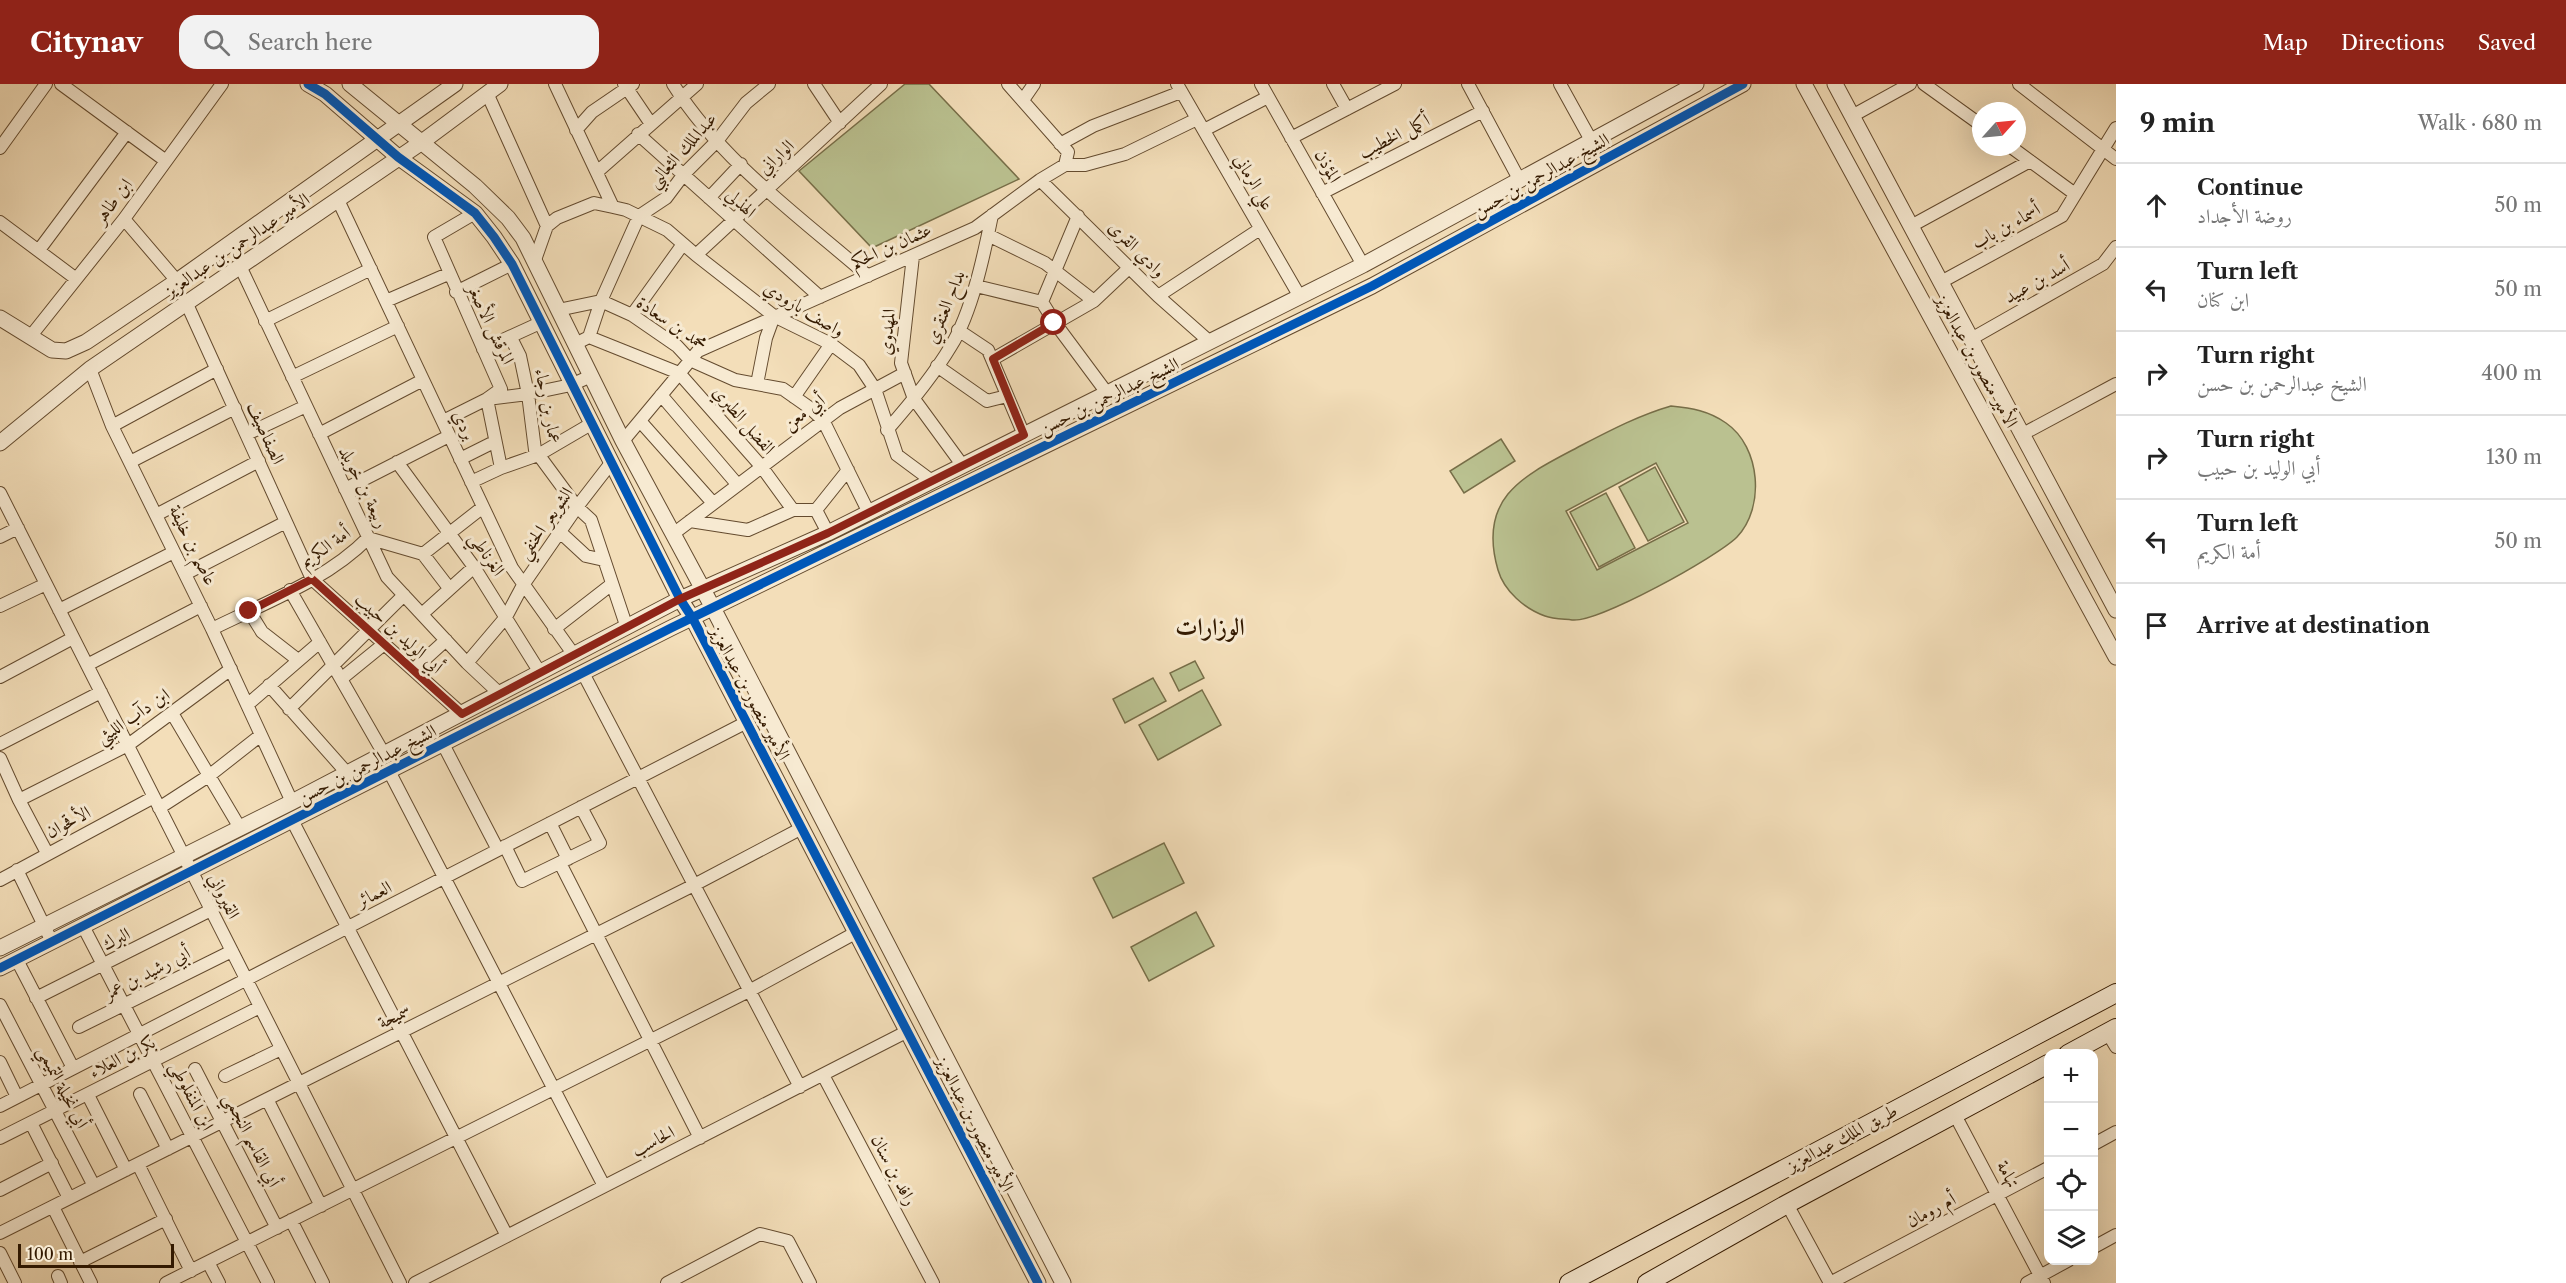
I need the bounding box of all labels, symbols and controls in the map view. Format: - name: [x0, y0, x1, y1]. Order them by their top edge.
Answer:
- search box: [179, 15, 599, 69]
- text: Citynav: [30, 25, 143, 59]
- icon: search: [200, 26, 233, 59]
- text: Search here: [248, 29, 372, 56]
- text: Map: [2263, 30, 2308, 55]
- text: Directions: [2341, 30, 2445, 55]
- text: Saved: [2478, 30, 2536, 55]
- north arrow: [1972, 102, 2026, 156]
- street label: أكمل الخطيب: [1354, 107, 1435, 165]
- text: 9 min: [2140, 107, 2215, 139]
- street label: عبدالملك الثعالبي: [643, 108, 726, 196]
- text: Walk · 680 m: [2418, 111, 2542, 135]
- street label: الشيخ عبدالرحمن بن حسن: [1469, 128, 1616, 226]
- street label: الواراني: [753, 135, 801, 182]
- street label: المؤذن: [1310, 145, 1346, 187]
- street label: علي الرماني: [1224, 150, 1279, 217]
- street label: ابن طاهر: [88, 174, 138, 230]
- text: Continue: [2197, 174, 2303, 201]
- street label: الهذلي: [718, 183, 761, 226]
- street label: الأمير عبدالرحمن بن عبدالعزيز: [158, 187, 314, 304]
- icon: ahead: [2140, 189, 2173, 222]
- text: 50 m: [2495, 193, 2542, 217]
- street label: أسماء بن باب: [1967, 196, 2045, 254]
- text: روضة الأجداد: [2197, 204, 2292, 228]
- street label: وادي القرى: [1101, 216, 1170, 285]
- street label: عثمان بن الحكم: [847, 218, 937, 279]
- street label: أسد بن عبيد: [1999, 252, 2074, 308]
- text: Turn left: [2197, 258, 2298, 285]
- street label: بداح العنقري: [920, 267, 974, 349]
- icon: left: [2140, 273, 2173, 306]
- street label: واصف بارودي: [758, 276, 848, 345]
- street label: المرقش الأصغر: [461, 277, 521, 368]
- text: 50 m: [2495, 277, 2542, 301]
- street label: الأمير منصور بن عبدالعزيز: [1929, 288, 2025, 432]
- text: ابن كنان: [2197, 288, 2249, 312]
- street label: محمد بن سعادة: [633, 291, 711, 355]
- street label: المهدوي: [874, 308, 904, 357]
- route start: [1040, 309, 1066, 335]
- text: Turn right: [2197, 342, 2315, 369]
- street label: الشيخ عبدالرحمن بن حسن: [1036, 353, 1185, 444]
- icon: right: [2140, 357, 2173, 390]
- text: 400 m: [2481, 361, 2542, 385]
- street label: عمار بن رجاء: [530, 367, 566, 445]
- text: الشيخ عبدالرحمن بن حسن: [2197, 372, 2367, 396]
- street label: الفضل الطبري: [705, 381, 780, 462]
- street label: أبي معن: [777, 387, 832, 438]
- street label: الصفاصيف: [243, 398, 290, 468]
- street label: بردي: [444, 407, 480, 445]
- text: Turn right: [2197, 426, 2315, 453]
- icon: right: [2140, 441, 2173, 474]
- street label: ربيعة بن خويلد: [335, 442, 393, 532]
- text: 130 m: [2486, 445, 2542, 469]
- text: أبي الوليد بن حبيب: [2197, 456, 2320, 480]
- street label: الشويعر الحنفي: [512, 483, 583, 567]
- street label: عاصم بن خليفة: [158, 501, 222, 592]
- text: Turn left: [2197, 510, 2298, 537]
- street label: أمة الكريم: [294, 519, 358, 577]
- icon: left: [2140, 525, 2173, 558]
- street label: الغرناطي: [459, 528, 510, 584]
- text: 50 m: [2495, 529, 2542, 553]
- text: أمة الكريم: [2197, 540, 2261, 564]
- street label: أبي الوليد بن حبيب: [348, 586, 450, 682]
- route end: [235, 597, 261, 623]
- icon: arrive: [2140, 609, 2173, 642]
- district label: الوزارات: [1175, 612, 1245, 642]
- text: Arrive at destination: [2197, 612, 2430, 639]
- street label: الأمير منصور بن عبدالعزيز: [703, 619, 797, 765]
- street label: ابن دآب الليثي: [92, 683, 177, 754]
- street label: الشيخ عبدالرحمن بن حسن: [294, 719, 442, 813]
- street label: الأقحوان: [41, 799, 94, 843]
- street label: القيرواني: [200, 870, 245, 924]
- street label: العمائر: [351, 876, 395, 913]
- street label: البرك: [98, 923, 134, 955]
- street label: أبي رشيد بن عمر: [97, 940, 197, 1009]
- street label: سميحة: [374, 999, 414, 1033]
- street label: بكر بن العلاء: [85, 1031, 159, 1084]
- street label: أبي نخيلة التميمي: [27, 1041, 95, 1135]
- map controls: [2044, 1049, 2098, 1265]
- button: +: [2044, 1049, 2098, 1103]
- street label: الأمير منصور بن عبدالعزيز: [930, 1050, 1021, 1196]
- street label: ابن المنفلوطي: [160, 1058, 219, 1137]
- street label: أبي القاسم النجمي: [213, 1088, 287, 1195]
- street label: طريق الملك عبدالعزيز: [1781, 1100, 1902, 1178]
- button: −: [2044, 1103, 2098, 1157]
- street label: الحاسب: [628, 1121, 679, 1162]
- street label: رافد بن سنان: [866, 1131, 922, 1209]
- street label: تهامة: [1991, 1157, 2024, 1192]
- button: locate: [2044, 1157, 2098, 1211]
- street label: أم رومان: [1902, 1186, 1963, 1237]
- button: layers: [2044, 1211, 2098, 1265]
- scale bar: [18, 1241, 174, 1268]
- text: 100 m: [27, 1244, 73, 1264]

